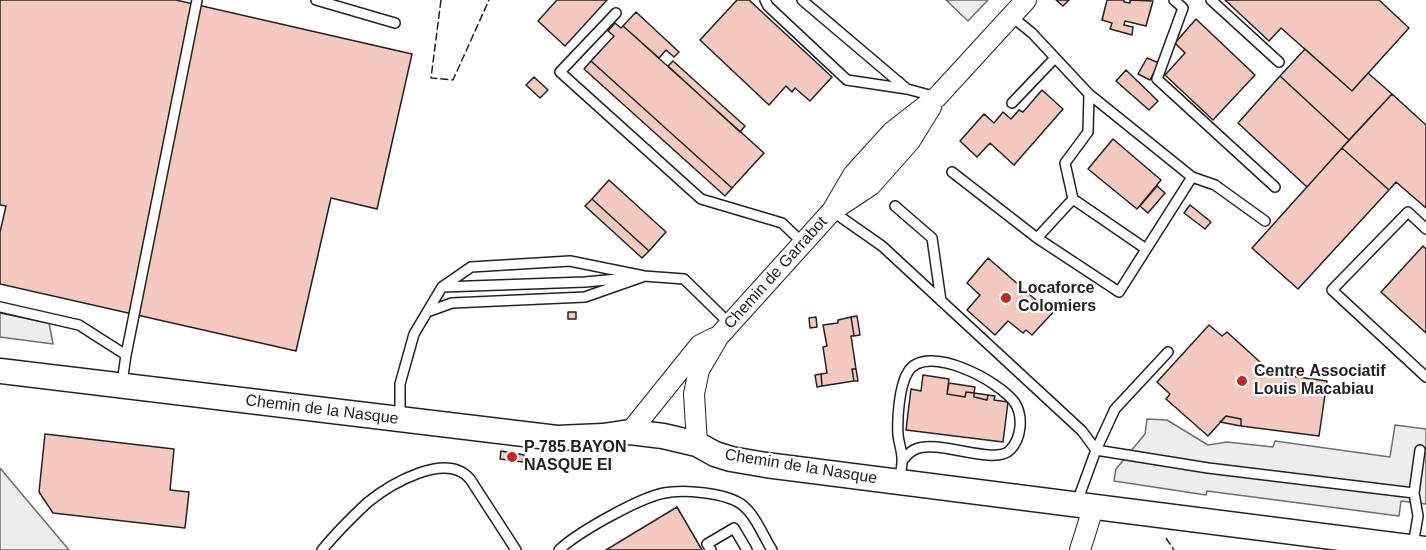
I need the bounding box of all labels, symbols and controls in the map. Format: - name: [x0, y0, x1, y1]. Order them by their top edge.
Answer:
- street label: Chemin de Garrabot: [720, 213, 832, 333]
- place label: Locaforce Colomiers: [1018, 279, 1096, 317]
- marker: Locaforce Colomiers: [999, 291, 1013, 305]
- place label: Centre Associatif Louis Macabiau: [1254, 362, 1386, 400]
- marker: Centre Associatif Louis Macabiau: [1235, 374, 1249, 388]
- street label: Chemin de la Nasque: [244, 391, 400, 429]
- place label: P 785 BAYON NASQUE EI: [524, 438, 627, 476]
- street label: Chemin de la Nasque: [724, 445, 878, 489]
- marker: P 785 BAYON NASQUE EI: [505, 450, 519, 464]

